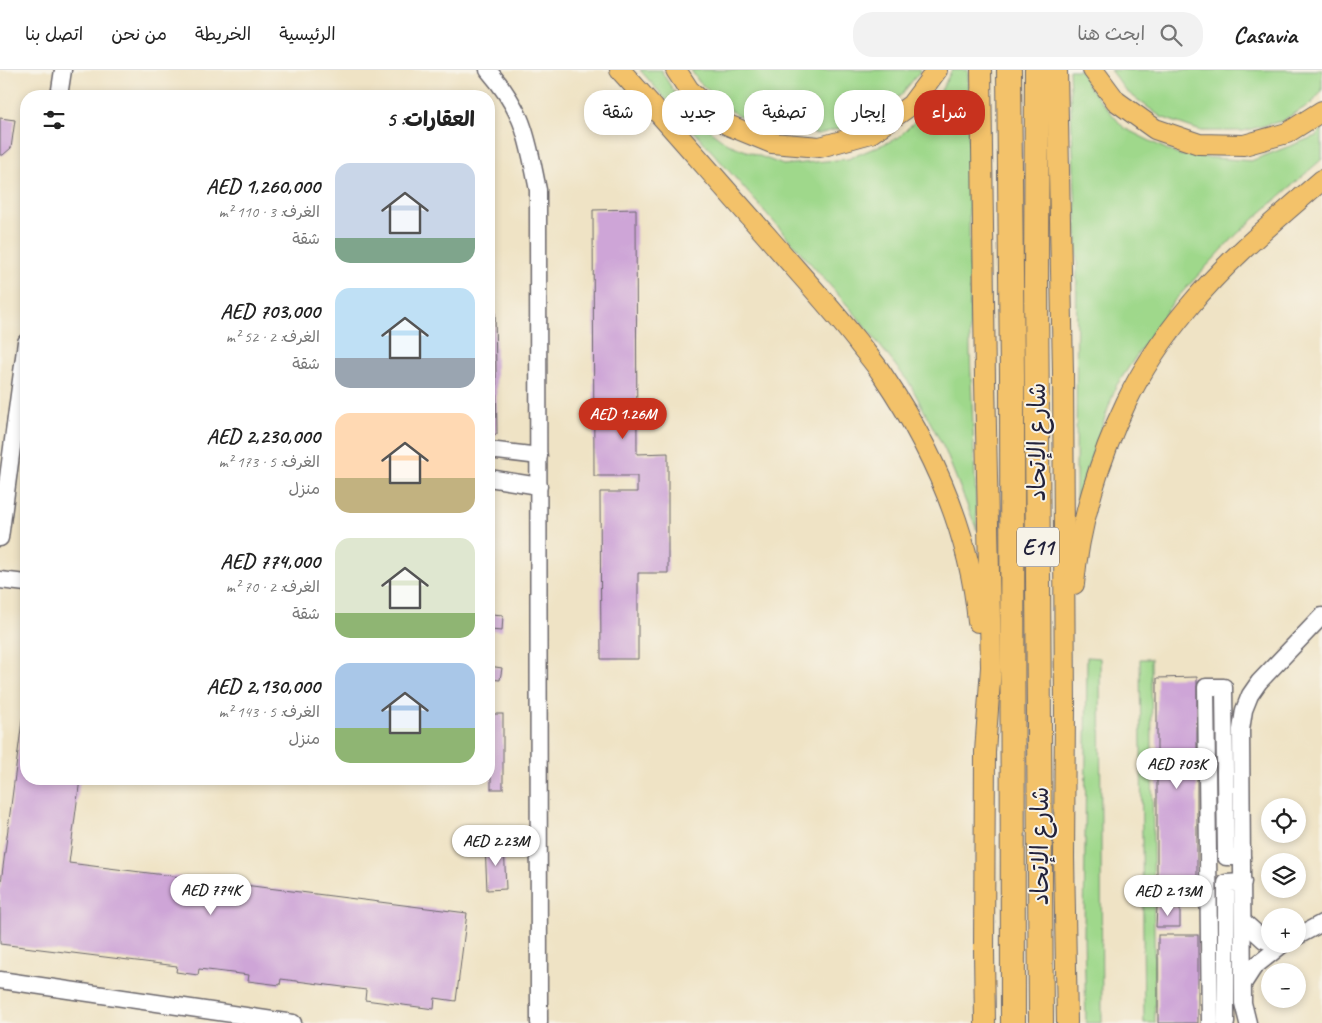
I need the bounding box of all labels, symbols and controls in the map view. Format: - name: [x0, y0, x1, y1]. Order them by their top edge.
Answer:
- search box: [853, 12, 1203, 57]
- text: Casavia: [1233, 20, 1297, 50]
- icon: search: [1157, 21, 1185, 49]
- text: ابحث هنا: [1077, 22, 1145, 46]
- text: اتصل بنا: [25, 23, 83, 45]
- text: من نحن: [111, 23, 167, 45]
- text: الخريطة: [195, 23, 251, 45]
- text: الرئيسية: [279, 23, 336, 45]
- chip: شقة: [584, 90, 652, 135]
- chip: جديد: [662, 90, 734, 135]
- chip: تصفية: [744, 90, 824, 135]
- chip: إيجار: [834, 90, 904, 135]
- chip: شراء: [914, 90, 985, 135]
- icon: filters: [40, 106, 68, 134]
- text: العقارات: 5: [386, 106, 475, 132]
- text: AED 1,260,000: [206, 173, 320, 199]
- icon: home: [375, 183, 435, 243]
- text: الغرف: 3 · 110 m²: [219, 202, 320, 222]
- text: شقة: [292, 229, 320, 249]
- text: AED 703,000: [220, 298, 320, 324]
- icon: home: [375, 308, 435, 368]
- text: الغرف: 2 · 52 m²: [226, 327, 320, 347]
- text: شقة: [292, 354, 320, 374]
- street label: شارع الإتحاد: [1022, 383, 1054, 501]
- pin: AED 1.26M: [566, 398, 680, 440]
- text: AED 1.26M: [590, 404, 656, 424]
- text: AED 2,230,000: [207, 423, 320, 449]
- icon: home: [375, 433, 435, 493]
- text: الغرف: 5 · 173 m²: [219, 452, 320, 472]
- text: منزل: [288, 479, 320, 499]
- road number: E11: [1017, 528, 1059, 567]
- text: AED 774,000: [220, 548, 320, 574]
- icon: home: [375, 558, 435, 618]
- text: الغرف: 2 · 70 m²: [226, 577, 320, 597]
- text: شقة: [292, 604, 320, 624]
- text: AED 2,130,000: [207, 673, 320, 699]
- icon: home: [375, 683, 435, 743]
- text: الغرف: 5 · 143 m²: [219, 702, 320, 722]
- text: منزل: [288, 729, 320, 749]
- pin: AED 703K: [1125, 748, 1229, 790]
- text: AED 703K: [1147, 754, 1207, 774]
- street label: شارع الإتحاد: [1025, 787, 1057, 905]
- map controls: [1261, 798, 1306, 1008]
- button: locate: [1261, 798, 1306, 843]
- pin: AED 2.23M: [439, 824, 553, 867]
- text: AED 2.23M: [463, 831, 529, 851]
- button: layers: [1261, 853, 1306, 898]
- pin: AED 774K: [159, 874, 263, 916]
- pin: AED 2.13M: [1111, 874, 1225, 917]
- text: AED 774K: [181, 880, 241, 900]
- text: AED 2.13M: [1135, 881, 1201, 901]
- button: +: [1261, 908, 1306, 953]
- button: −: [1261, 963, 1306, 1008]

